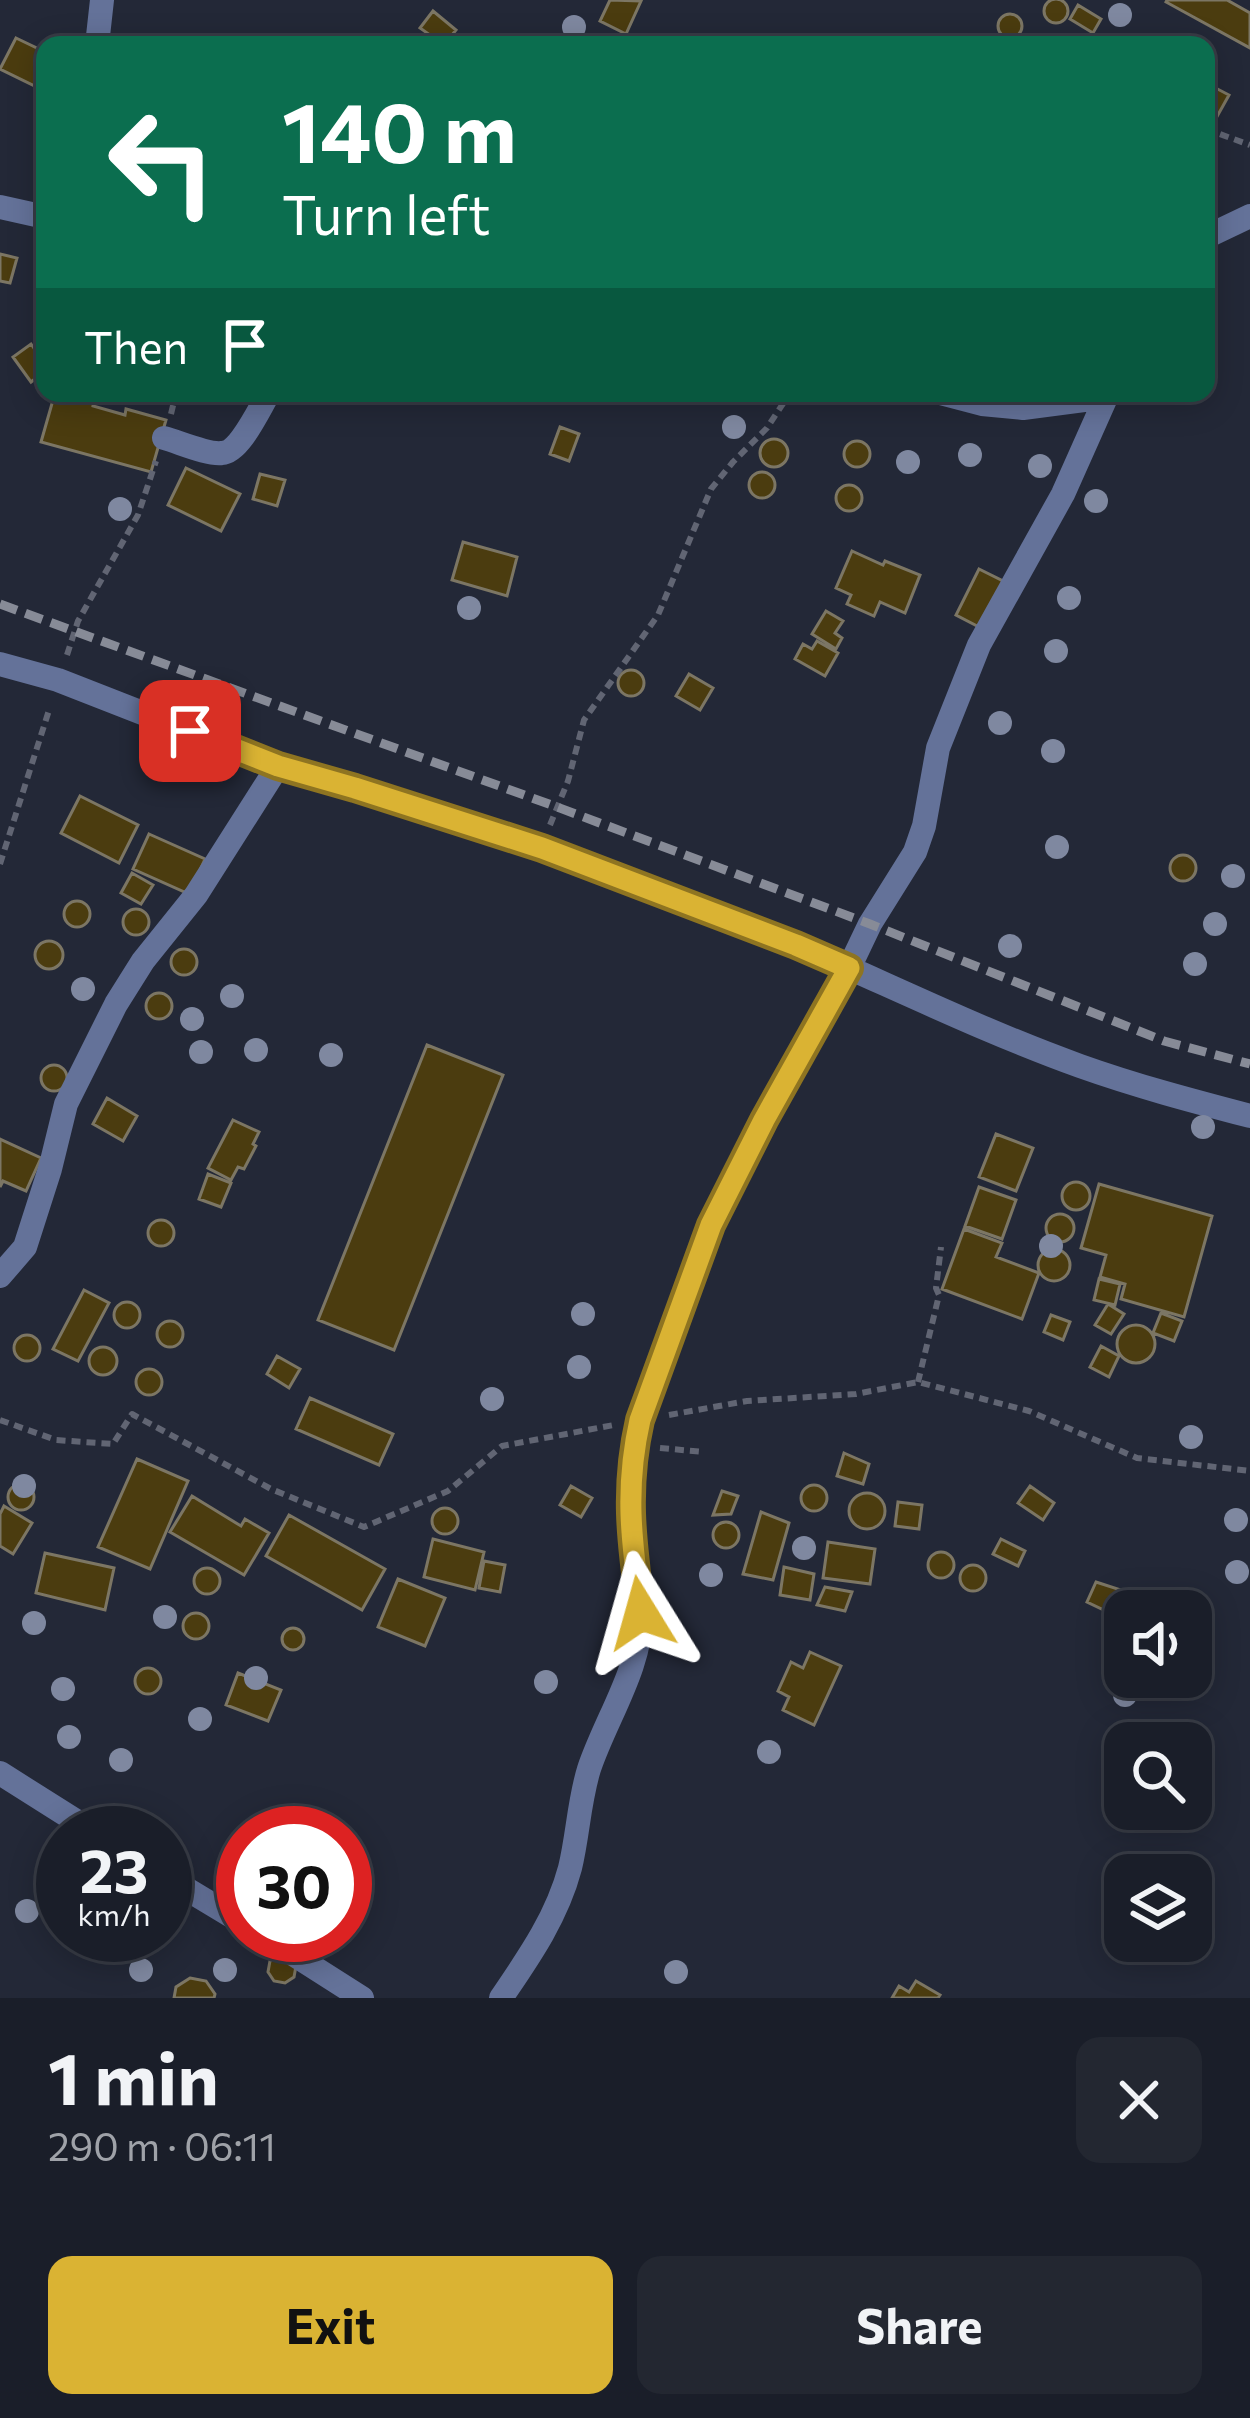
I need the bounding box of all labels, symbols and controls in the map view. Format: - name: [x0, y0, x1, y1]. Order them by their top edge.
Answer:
- text: 140 m: [282, 78, 517, 180]
- icon: left: [84, 84, 240, 240]
- text: Turn left: [282, 180, 490, 246]
- icon: arrive: [212, 312, 278, 378]
- text: Then: [84, 318, 188, 373]
- pin: [139, 680, 241, 782]
- icon: arrive: [157, 698, 223, 764]
- position arrow: [578, 1550, 704, 1676]
- map controls: [1104, 1590, 1212, 1962]
- button: sound: [1104, 1590, 1212, 1698]
- button: search: [1104, 1722, 1212, 1830]
- speed limit sign: 30: [216, 1806, 372, 1962]
- text: 23: [79, 1832, 149, 1905]
- button: layers: [1104, 1854, 1212, 1962]
- text: km/h: [78, 1895, 150, 1932]
- text: 1 min: [48, 2032, 219, 2120]
- button: close: [1076, 2037, 1202, 2163]
- text: 290 m · 06:11: [48, 2121, 276, 2169]
- button: Exit: [48, 2256, 613, 2394]
- button: Share: [637, 2256, 1202, 2394]

